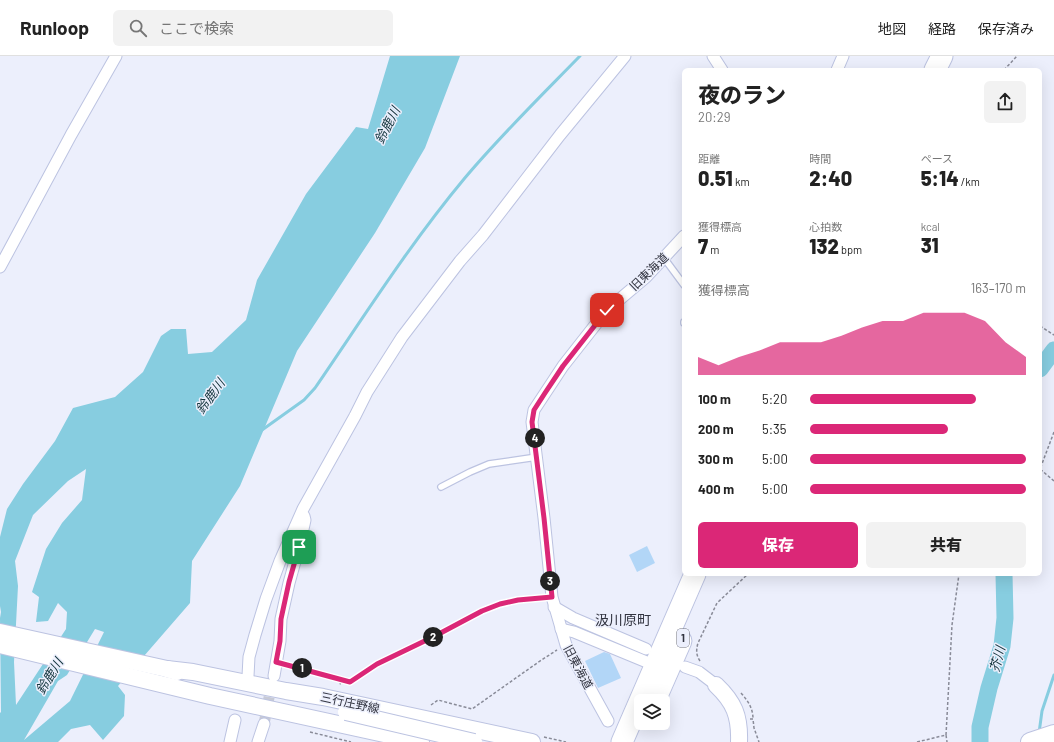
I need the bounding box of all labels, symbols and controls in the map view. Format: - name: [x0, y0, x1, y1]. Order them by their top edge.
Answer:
- search box: [113, 10, 393, 46]
- text: Runloop: [20, 16, 89, 39]
- icon: search: [127, 17, 149, 39]
- text: ここで検索: [159, 19, 234, 37]
- text: 地図: [878, 20, 906, 37]
- text: 経路: [928, 20, 956, 37]
- text: 保存済み: [978, 20, 1034, 37]
- text: 夜のラン: [698, 81, 786, 107]
- button: share: [984, 81, 1026, 123]
- water label: 鈴鹿川: [371, 102, 404, 146]
- text: 20:29: [698, 109, 730, 125]
- text: 距離: [698, 152, 720, 165]
- text: 時間: [809, 152, 831, 165]
- text: ペース: [921, 152, 953, 165]
- text: 0.51: [698, 166, 733, 190]
- text: 2:40: [809, 166, 852, 190]
- text: 5:14: [921, 166, 959, 190]
- text: km: [733, 175, 750, 188]
- text: /km: [959, 175, 980, 188]
- text: 獲得標高: [698, 220, 742, 233]
- text: 心拍数: [809, 220, 842, 233]
- text: kcal: [921, 220, 940, 233]
- text: 31: [921, 233, 939, 257]
- text: 7: [698, 234, 708, 258]
- text: 132: [809, 234, 839, 258]
- text: m: [708, 243, 719, 256]
- text: bpm: [839, 243, 862, 256]
- street label: 旧東海道: [626, 250, 670, 293]
- text: 163–170 m: [971, 280, 1026, 296]
- text: 獲得標高: [698, 282, 750, 298]
- pin: [590, 293, 624, 327]
- icon: check: [596, 299, 618, 321]
- water label: 鈴鹿川: [192, 374, 229, 416]
- text: 100 m: [698, 391, 731, 407]
- text: 5:20: [762, 391, 787, 407]
- text: 200 m: [698, 421, 734, 437]
- text: 5:35: [762, 421, 786, 437]
- pin: 4: [525, 428, 545, 448]
- text: 4: [532, 431, 538, 444]
- text: 300 m: [698, 451, 733, 467]
- text: 5:00: [762, 451, 788, 467]
- text: 400 m: [698, 481, 734, 497]
- text: 5:00: [762, 481, 788, 497]
- button: 保存: [698, 522, 858, 568]
- button: 共有: [866, 522, 1026, 568]
- pin: [282, 530, 316, 564]
- icon: arrive: [288, 536, 310, 558]
- pin: 3: [540, 571, 560, 591]
- text: 3: [547, 574, 553, 587]
- district label: 汲川原町: [595, 611, 651, 628]
- pin: 2: [423, 627, 443, 647]
- road number: 1: [677, 629, 689, 647]
- text: 2: [430, 630, 436, 643]
- street label: 旧東海道: [561, 642, 596, 691]
- water label: 芥川: [986, 642, 1009, 674]
- water label: 鈴鹿川: [32, 653, 67, 697]
- pin: 1: [292, 658, 312, 678]
- text: 1: [300, 661, 304, 674]
- street label: 三行庄野線: [319, 689, 381, 715]
- map controls: [634, 694, 670, 730]
- button: layers: [634, 694, 670, 730]

